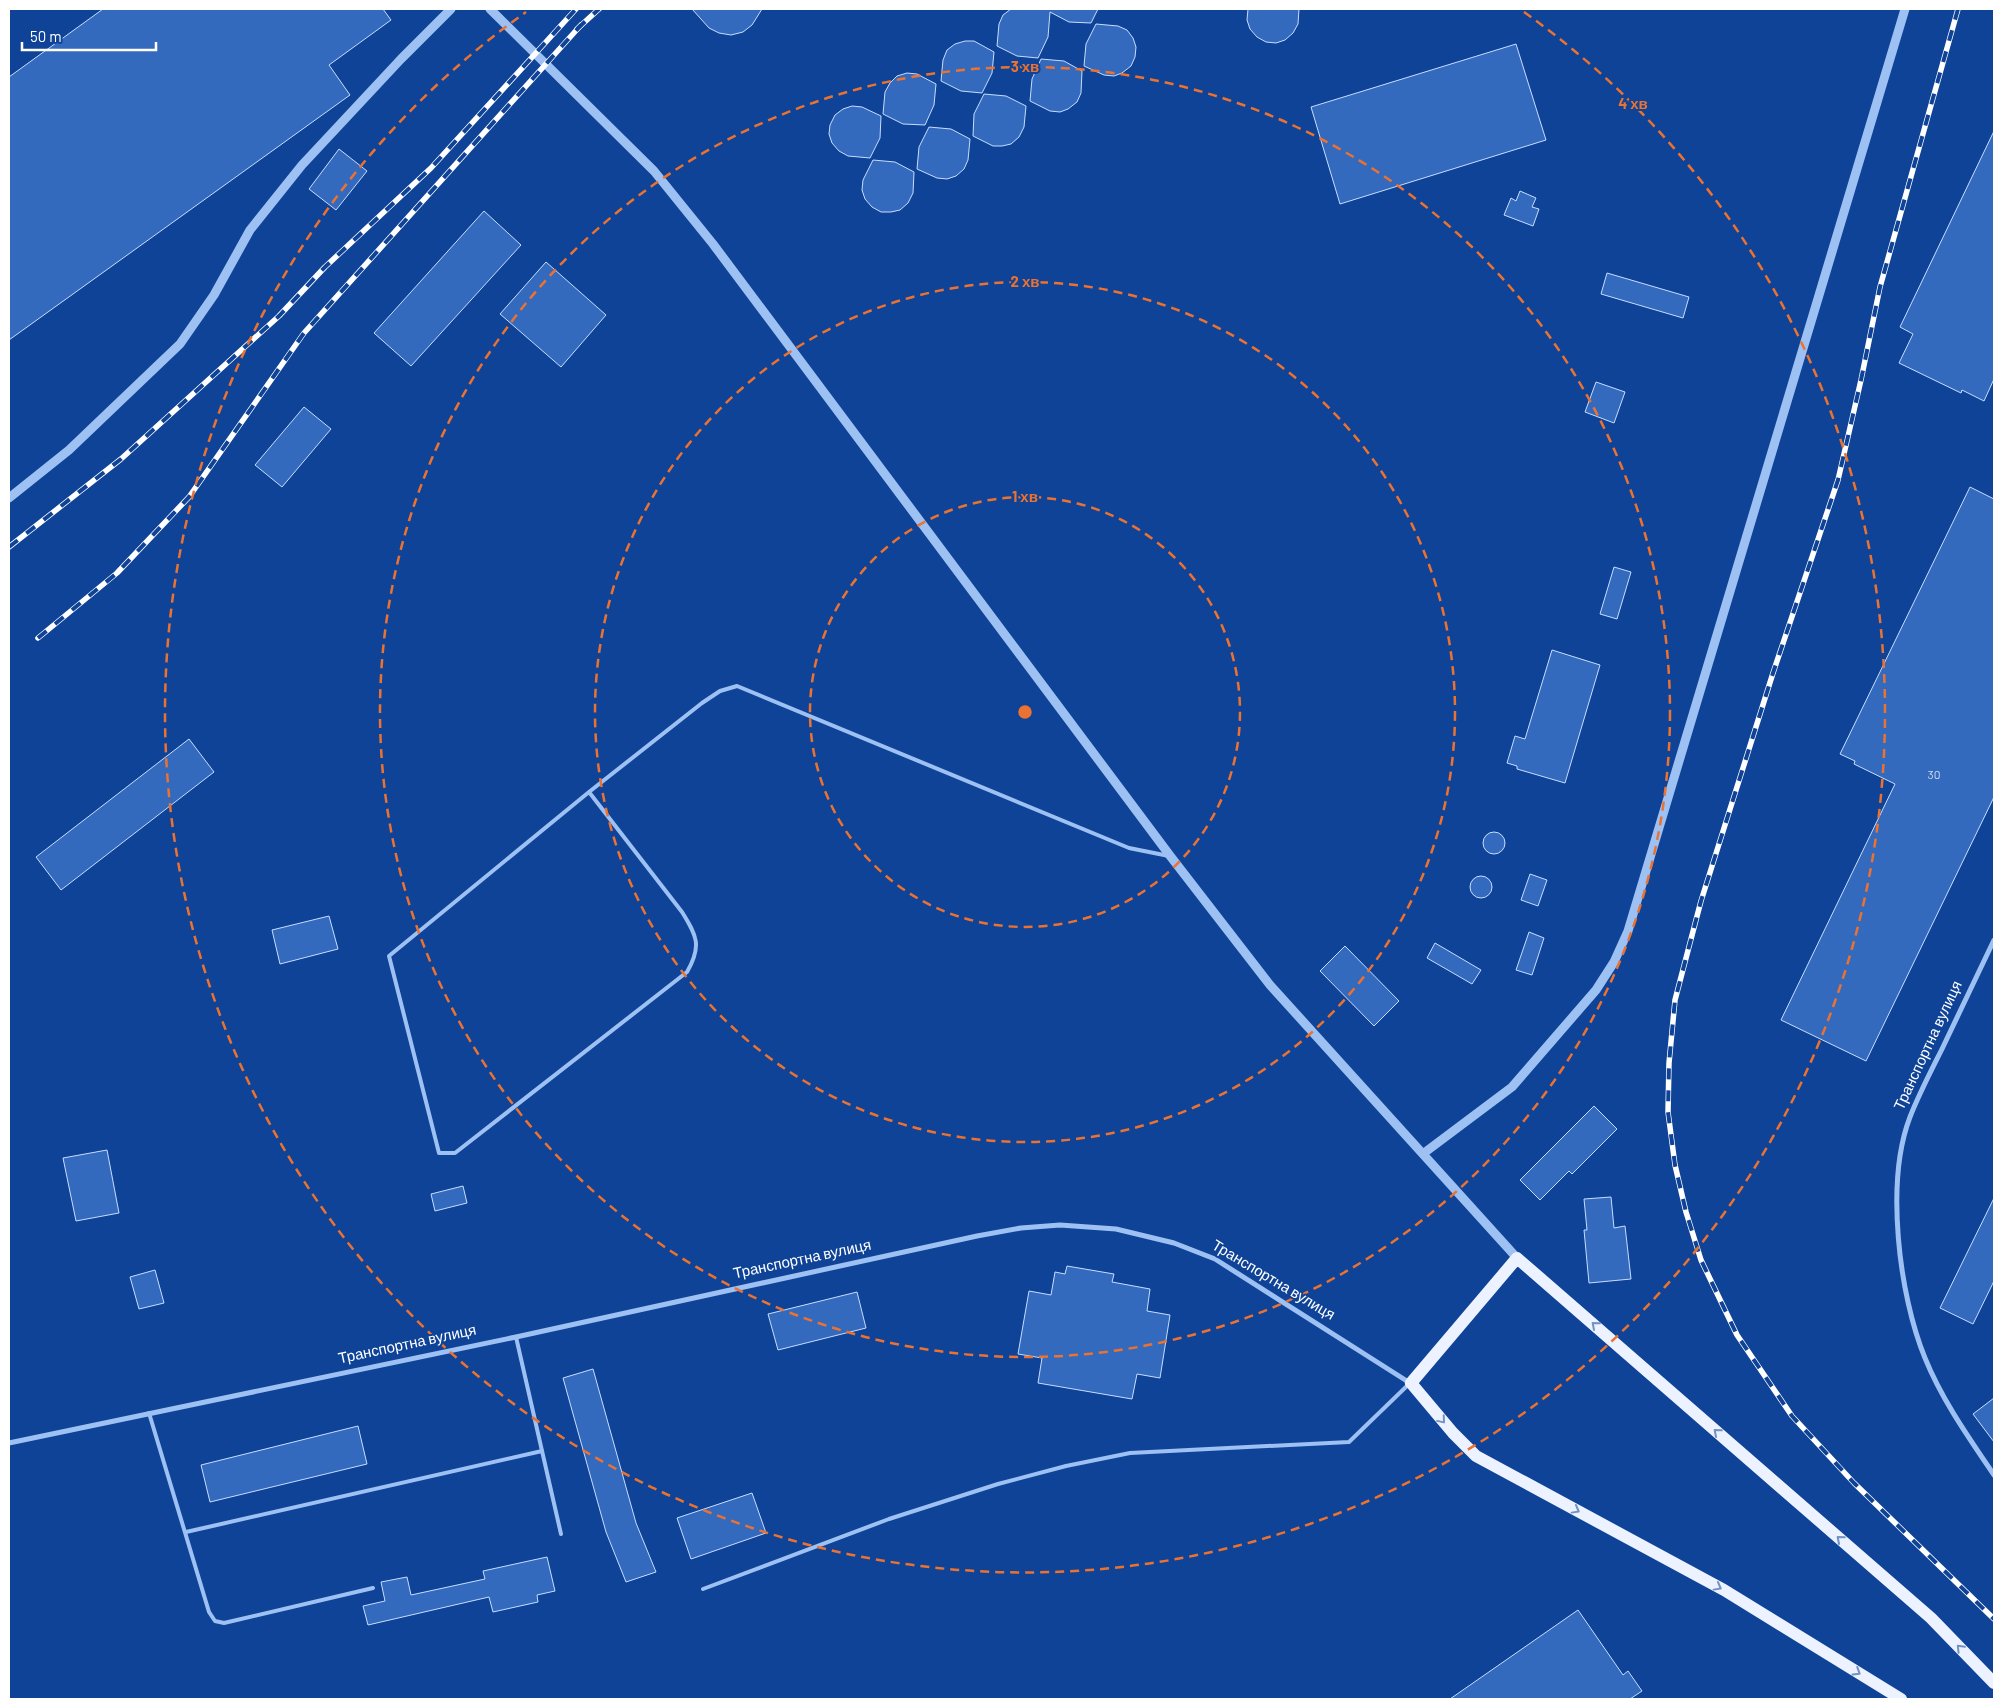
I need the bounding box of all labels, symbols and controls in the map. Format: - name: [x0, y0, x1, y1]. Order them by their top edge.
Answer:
- scale bar: [22, 20, 156, 52]
- text: 50 m: [30, 27, 62, 45]
- text: 3 хв: [1011, 57, 1039, 75]
- text: 4 хв: [1618, 94, 1648, 112]
- text: 2 хв: [1011, 272, 1039, 290]
- text: 1 хв: [1012, 487, 1038, 505]
- centre of rings: [1016, 703, 1034, 721]
- house number: 30: [1928, 767, 1940, 781]
- street label: Транспортна вулиця: [1889, 978, 1965, 1112]
- street label: Транспортна вулиця: [731, 1235, 873, 1281]
- street label: Транспортна вулиця: [1209, 1235, 1339, 1323]
- street label: Транспортна вулиця: [336, 1320, 478, 1366]
- one-way arrow: [1591, 1322, 1600, 1331]
- one-way arrow: [1436, 1415, 1445, 1424]
- one-way arrow: [1714, 1429, 1723, 1438]
- one-way arrow: [1570, 1504, 1579, 1514]
- one-way arrow: [1836, 1535, 1845, 1544]
- one-way arrow: [1713, 1581, 1722, 1591]
- one-way arrow: [1957, 1645, 1966, 1654]
- one-way arrow: [1852, 1666, 1861, 1676]

